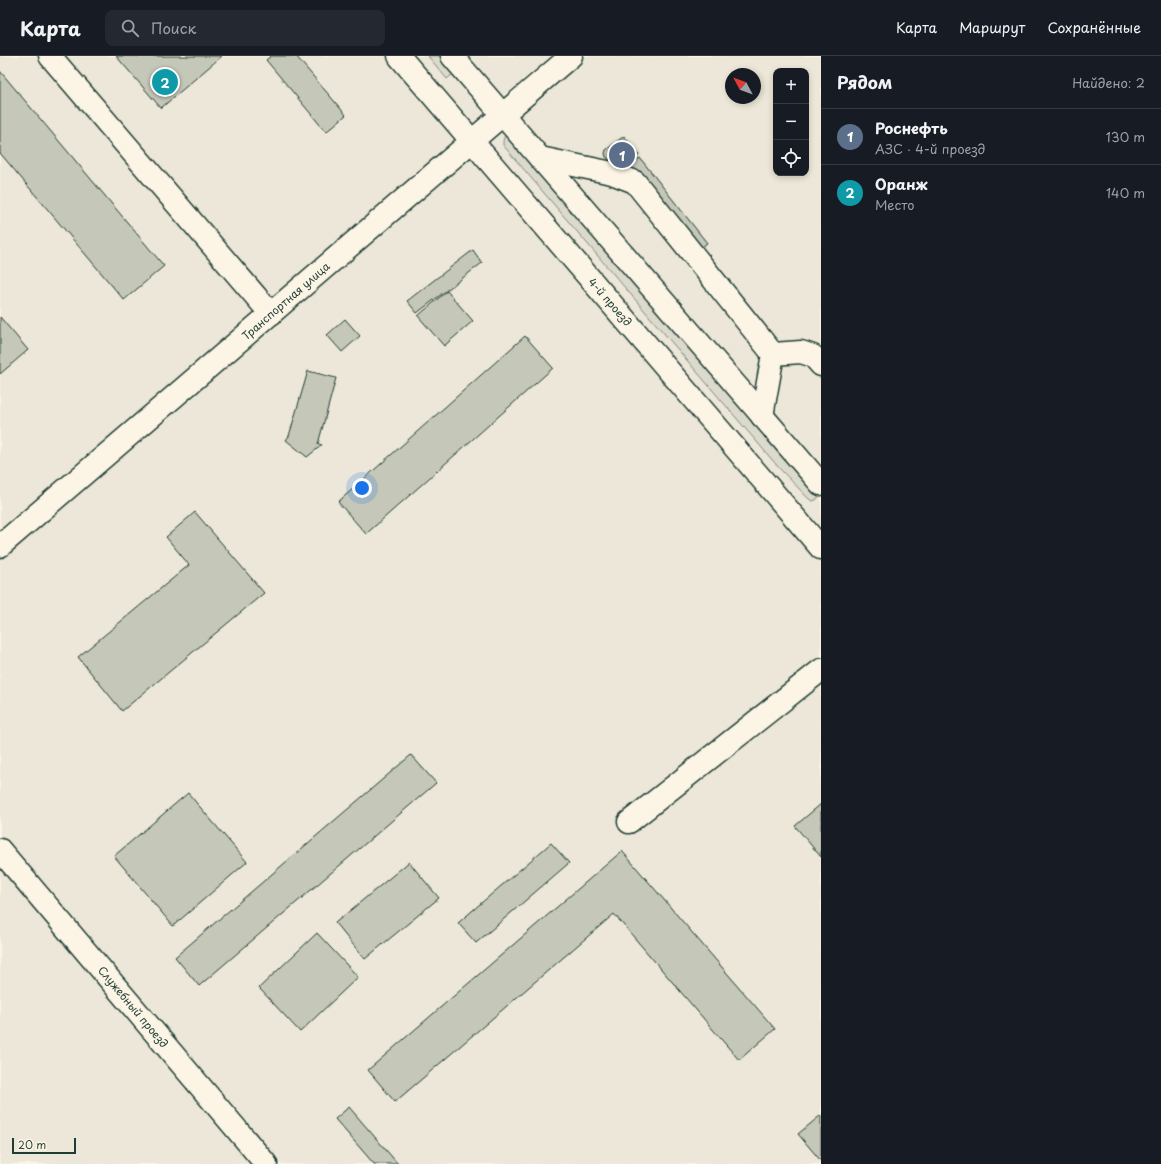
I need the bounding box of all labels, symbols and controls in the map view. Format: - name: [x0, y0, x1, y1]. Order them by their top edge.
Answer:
- search box: [105, 10, 385, 46]
- text: Карта: [20, 14, 81, 42]
- text: Поиск: [151, 16, 196, 39]
- icon: search: [119, 17, 141, 39]
- text: Карта: [896, 17, 937, 38]
- text: Маршрут: [959, 17, 1025, 38]
- text: Сохранённые: [1047, 17, 1141, 38]
- pin: 2: [152, 67, 178, 97]
- north arrow: [725, 68, 761, 104]
- map controls: [773, 68, 809, 176]
- button: +: [773, 68, 809, 104]
- text: Рядом: [837, 69, 892, 95]
- text: Найдено: 2: [1072, 73, 1145, 92]
- button: −: [773, 104, 809, 140]
- text: Роснефть: [875, 116, 948, 139]
- text: 1: [847, 127, 853, 146]
- text: 130 m: [1106, 127, 1145, 146]
- text: АЗС · 4-й проезд: [875, 139, 985, 158]
- pin: 1: [609, 140, 635, 170]
- button: locate: [773, 140, 809, 176]
- text: Оранж: [875, 172, 928, 195]
- text: 2: [845, 183, 855, 202]
- text: 140 m: [1106, 183, 1145, 202]
- text: Место: [875, 195, 915, 214]
- street label: Транспортная улица: [238, 257, 333, 344]
- street label: 4-й проезд: [584, 274, 636, 330]
- your location: [352, 478, 372, 498]
- street label: Служебный проезд: [94, 962, 173, 1051]
- scale bar: [12, 1136, 76, 1155]
- text: 20 m: [18, 1136, 46, 1153]

